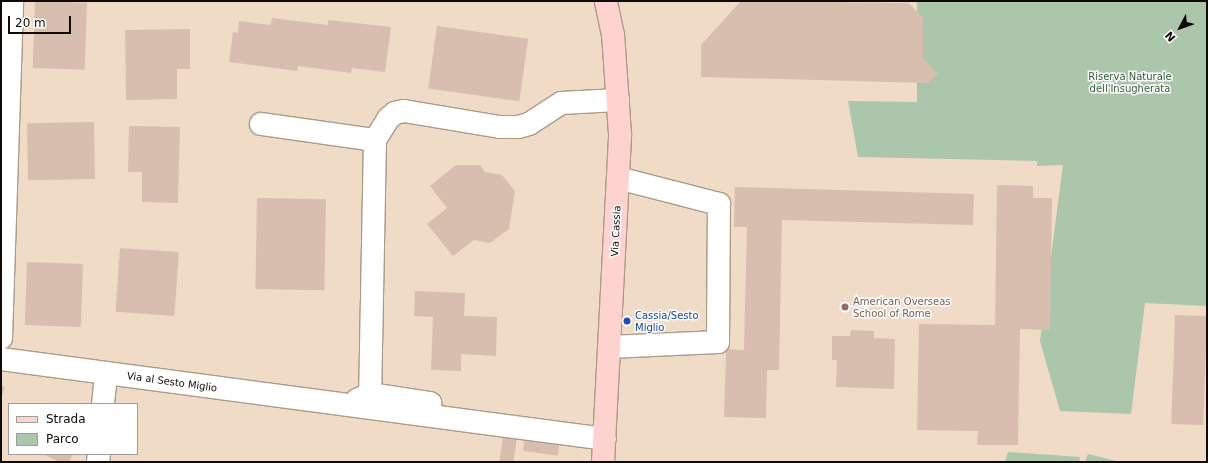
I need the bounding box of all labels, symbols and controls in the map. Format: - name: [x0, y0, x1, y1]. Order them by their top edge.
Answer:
- scale bar: [10, 8, 73, 34]
- north arrow: [1160, 8, 1200, 48]
- text: 20 m: [15, 16, 46, 30]
- text: N: [1163, 28, 1178, 44]
- park label: Riserva Naturale dell'Insugherata: [1088, 70, 1172, 94]
- street label: Via Cassia: [609, 205, 623, 257]
- place label: American Overseas School of Rome: [853, 295, 951, 318]
- marker: American Overseas School of Rome: [840, 302, 850, 312]
- place label: Cassia/Sesto Miglio: [635, 309, 699, 332]
- marker: Cassia/Sesto Miglio: [622, 316, 632, 326]
- street label: Via al Sesto Miglio: [126, 370, 218, 394]
- legend: [8, 403, 138, 455]
- text: Strada: [46, 412, 86, 426]
- text: Parco: [46, 432, 79, 446]

